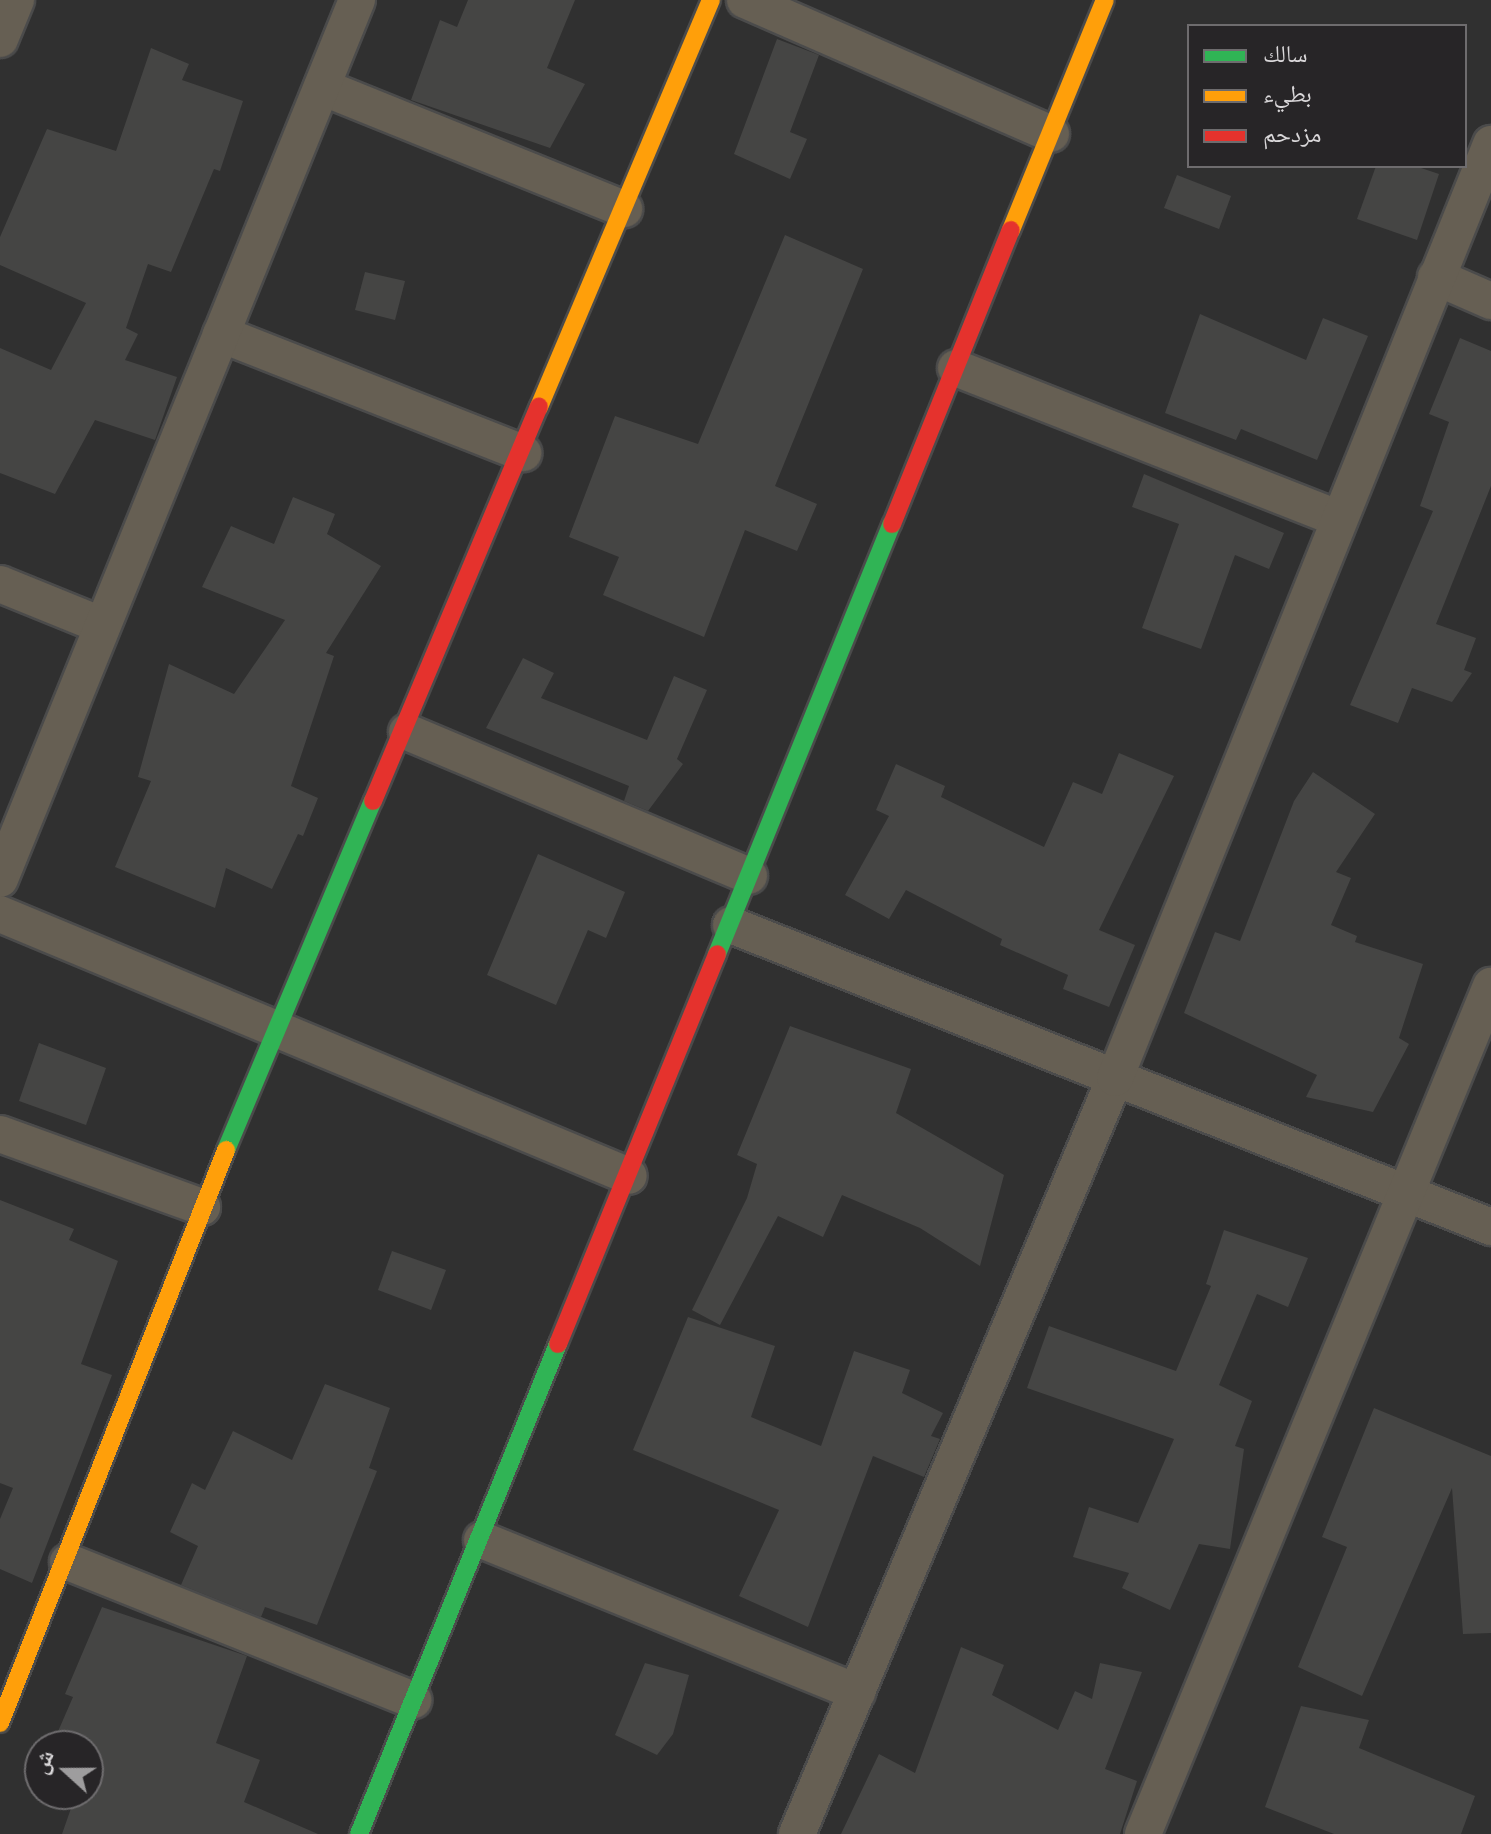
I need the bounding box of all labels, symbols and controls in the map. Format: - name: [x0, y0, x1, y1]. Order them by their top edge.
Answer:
- legend: [1187, 24, 1467, 168]
- text: سالك: [1263, 39, 1308, 69]
- text: بطيء: [1263, 79, 1312, 109]
- text: مزدحم: [1263, 119, 1322, 149]
- north arrow: [24, 1730, 104, 1810]
- text: ش: [26, 1746, 60, 1778]

